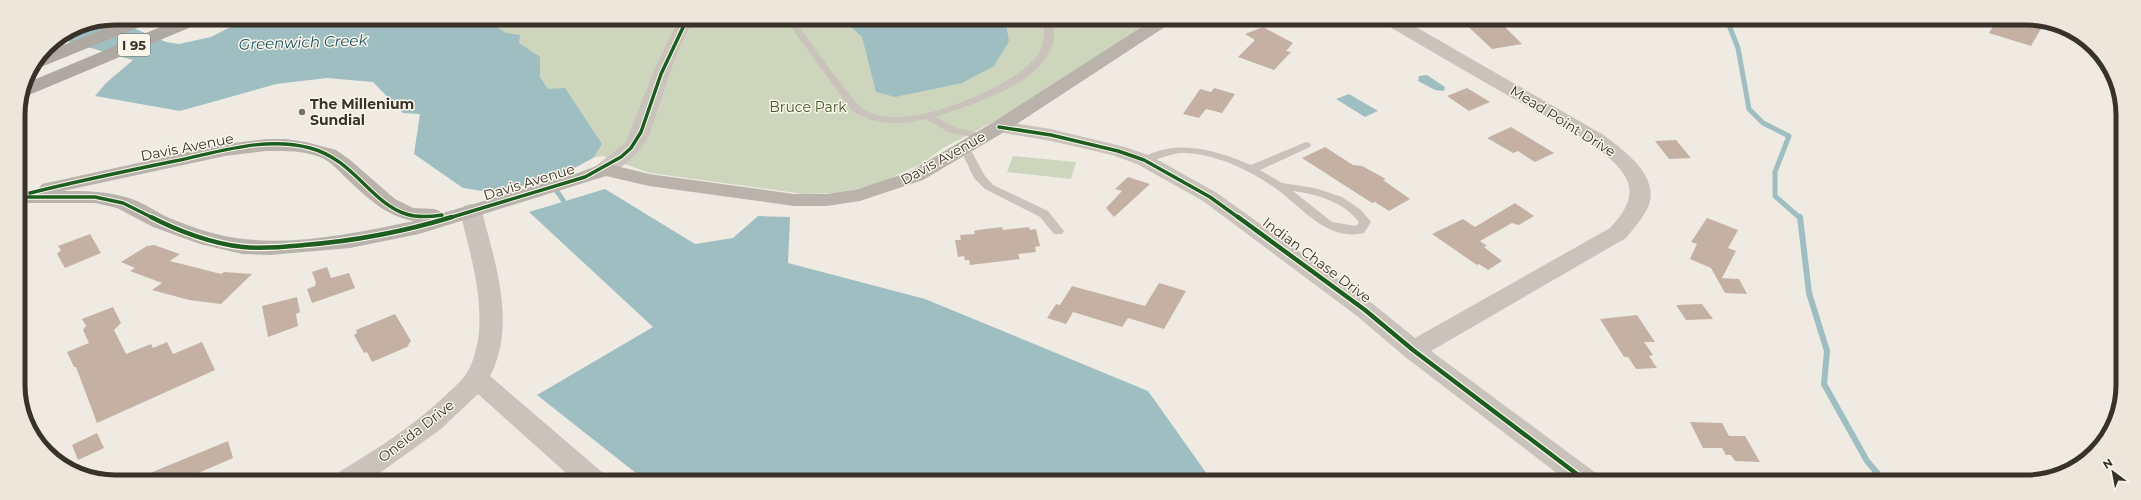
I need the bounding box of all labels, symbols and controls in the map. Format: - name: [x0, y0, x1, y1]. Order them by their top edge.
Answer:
- water label: Greenwich Creek: [238, 30, 369, 54]
- road number: I 95: [118, 34, 150, 56]
- street label: Mead Point Drive: [1507, 81, 1619, 161]
- place label: The Millenium Sundial: [310, 95, 414, 129]
- park label: Bruce Park: [769, 98, 847, 116]
- marker: The Millenium Sundial: [297, 107, 307, 117]
- street label: Davis Avenue: [897, 127, 989, 189]
- street label: Davis Avenue: [139, 129, 235, 165]
- street label: Davis Avenue: [481, 160, 577, 204]
- street label: Indian Chase Drive: [1259, 213, 1375, 307]
- street label: Oneida Drive: [374, 396, 458, 466]
- north arrow: [2093, 452, 2133, 492]
- text: N: [2100, 455, 2115, 472]

